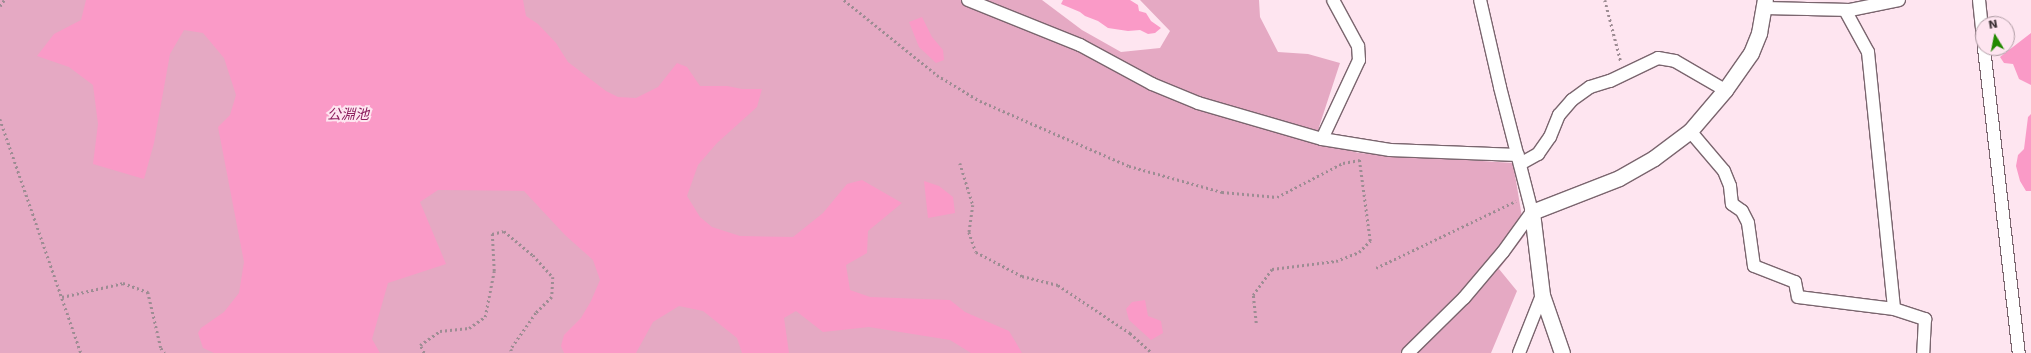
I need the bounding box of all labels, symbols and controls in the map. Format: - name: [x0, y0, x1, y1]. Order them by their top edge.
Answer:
- north arrow: [1975, 16, 2015, 56]
- text: N: [1987, 17, 1999, 32]
- water label: 公淵池: [327, 106, 369, 122]

